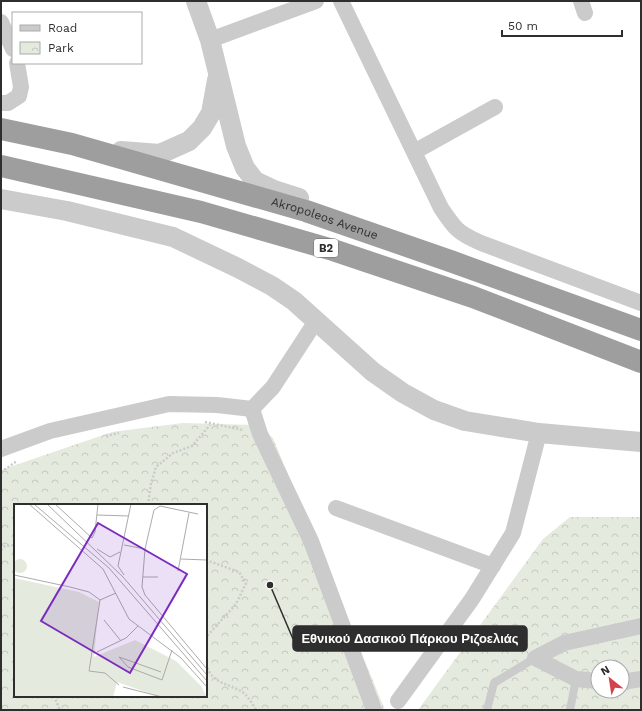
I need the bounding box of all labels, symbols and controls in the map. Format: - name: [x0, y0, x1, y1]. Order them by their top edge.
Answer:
- legend: [12, 12, 142, 64]
- scale bar: [502, 12, 622, 38]
- text: 50 m: [508, 19, 538, 33]
- text: Road: [48, 21, 77, 35]
- text: Park: [48, 41, 74, 55]
- street label: Akropoleos Avenue: [270, 194, 380, 243]
- road number: B2: [314, 239, 338, 257]
- inset map: [14, 504, 207, 697]
- callout: Εθνικού Δασικού Πάρκου Ριζοελιάς: [293, 626, 527, 651]
- text: Εθνικού Δασικού Πάρκου Ριζοελιάς: [301, 631, 519, 646]
- north arrow: [590, 659, 630, 699]
- text: N: [598, 663, 612, 678]

